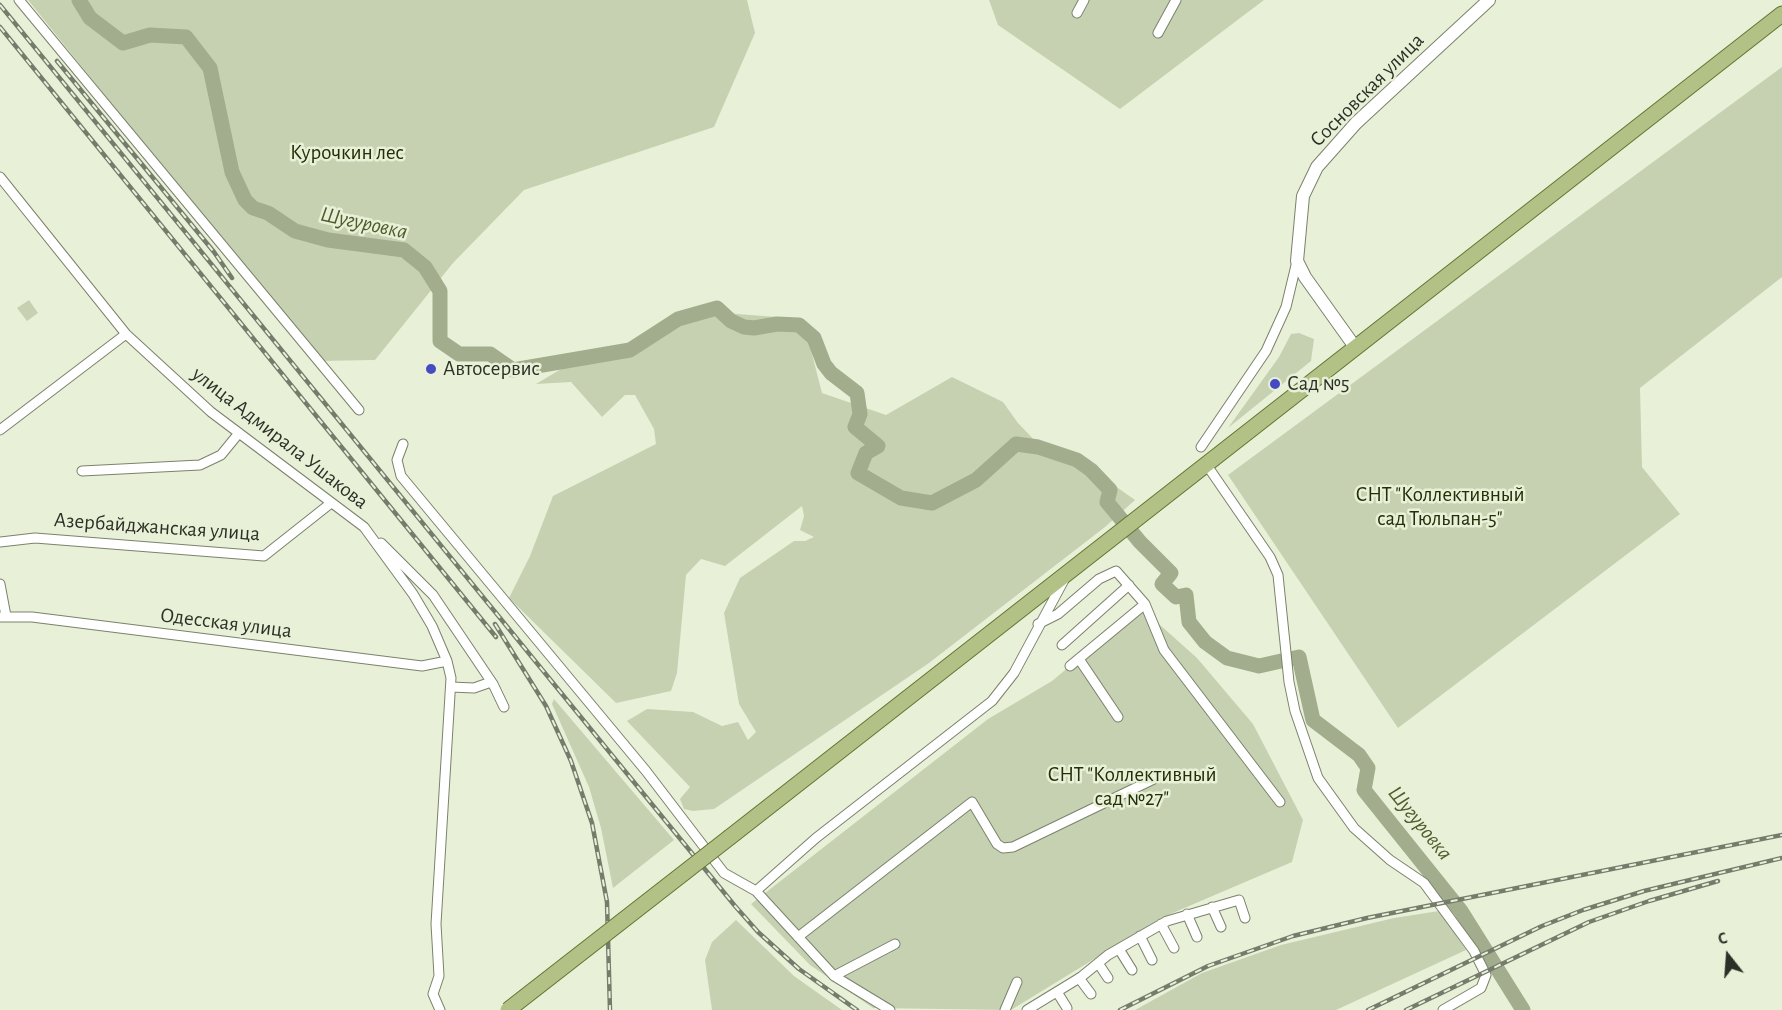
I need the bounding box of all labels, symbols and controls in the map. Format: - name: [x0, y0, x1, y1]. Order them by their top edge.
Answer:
- street label: Сосновская улица: [1305, 28, 1429, 152]
- park label: Курочкин лес: [290, 140, 404, 166]
- water label: Шугуровка: [318, 201, 410, 245]
- place label: Автосервис: [443, 356, 540, 382]
- street label: улица Адмирала Ушакова: [187, 361, 373, 515]
- marker: Автосервис: [424, 362, 438, 376]
- place label: Сад №5: [1287, 371, 1350, 397]
- marker: Сад №5: [1268, 377, 1282, 391]
- park label: СНТ "Коллективный сад Тюльпан-5": [1355, 482, 1525, 532]
- street label: Азербайджанская улица: [53, 507, 261, 547]
- street label: Одесская улица: [159, 602, 293, 644]
- park label: СНТ "Коллективный сад №27": [1047, 762, 1217, 812]
- water label: Шугуровка: [1382, 780, 1458, 866]
- north arrow: [1698, 926, 1758, 986]
- text: С: [1716, 930, 1729, 948]

